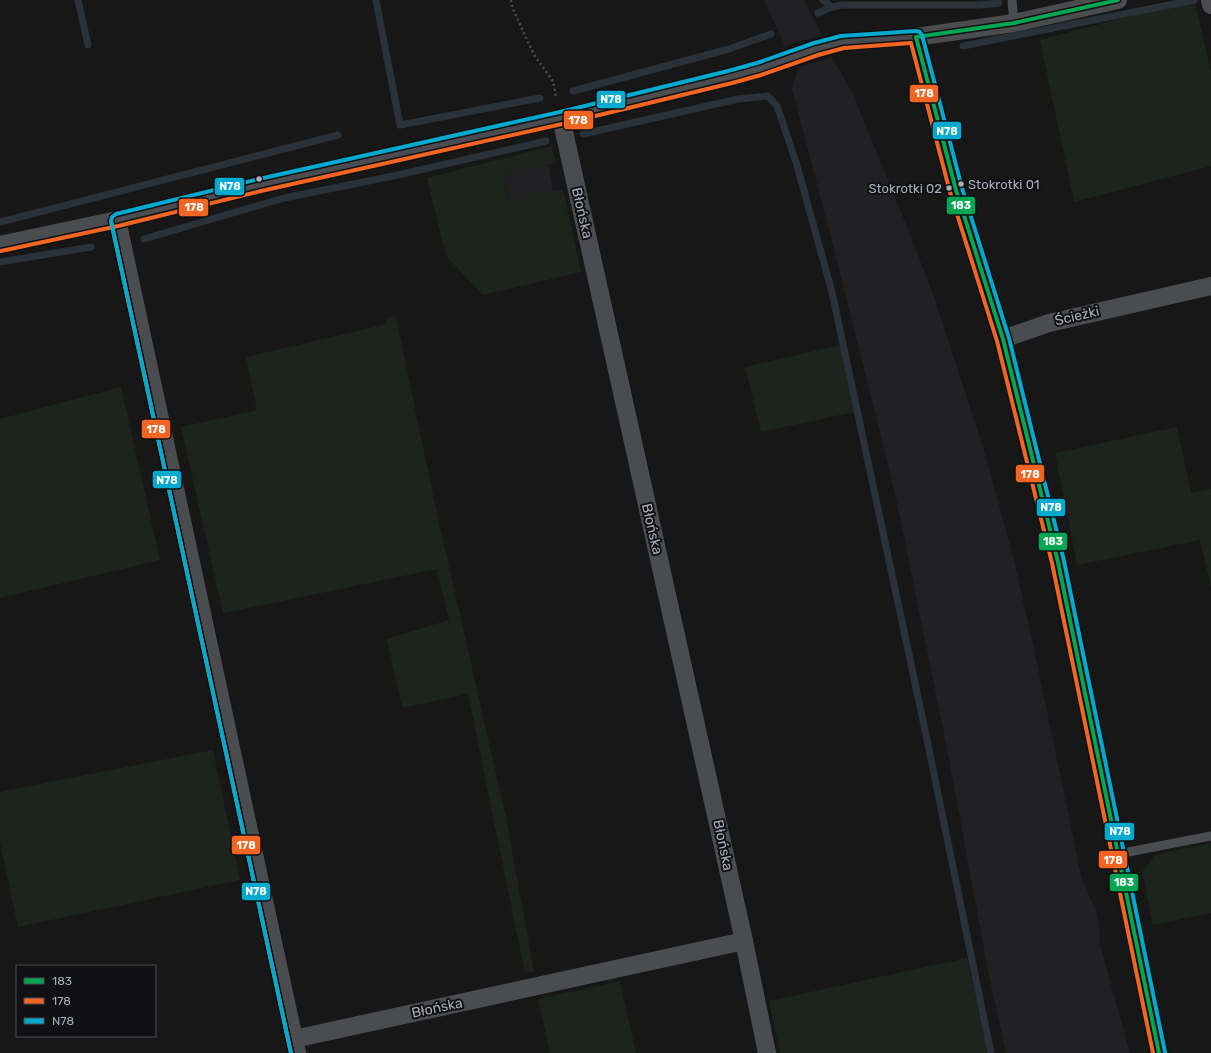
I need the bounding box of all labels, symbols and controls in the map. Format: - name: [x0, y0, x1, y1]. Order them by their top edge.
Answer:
- line badge: 178: [909, 84, 939, 103]
- text: 178: [914, 87, 934, 100]
- line badge: N78: [596, 90, 626, 109]
- text: N78: [600, 93, 622, 106]
- line badge: 178: [563, 110, 594, 130]
- text: 178: [568, 114, 588, 127]
- line badge: N78: [932, 121, 962, 140]
- text: N78: [936, 125, 958, 138]
- unlabelled marker: [254, 174, 264, 184]
- line badge: N78: [214, 177, 245, 196]
- place label: Stokrotki 01: [968, 177, 1040, 192]
- marker: Stokrotki 01: [956, 179, 966, 189]
- text: N78: [219, 180, 241, 193]
- place label: Stokrotki 02: [868, 181, 942, 196]
- marker: Stokrotki 02: [944, 183, 954, 193]
- street label: Błońska: [568, 186, 596, 240]
- line badge: 183: [946, 196, 976, 215]
- line badge: 178: [178, 198, 209, 217]
- text: 183: [951, 199, 971, 212]
- text: 178: [184, 201, 204, 214]
- street label: Ścieżki: [1053, 302, 1101, 329]
- line badge: 178: [141, 419, 171, 439]
- text: 178: [146, 423, 166, 436]
- line badge: 178: [1015, 464, 1045, 483]
- text: 178: [1020, 468, 1040, 481]
- line badge: N78: [152, 470, 182, 489]
- text: N78: [156, 474, 178, 487]
- line badge: N78: [1036, 498, 1066, 517]
- text: N78: [1040, 501, 1062, 514]
- street label: Błońska: [638, 502, 666, 556]
- line badge: 183: [1038, 532, 1068, 551]
- text: 183: [1043, 535, 1063, 548]
- street label: Błońska: [709, 818, 737, 872]
- line badge: N78: [1104, 822, 1135, 841]
- text: N78: [1109, 825, 1131, 838]
- line badge: 178: [231, 835, 261, 855]
- text: 178: [236, 839, 256, 852]
- line badge: 178: [1098, 850, 1128, 869]
- text: 178: [1103, 854, 1123, 867]
- line badge: 183: [1109, 873, 1139, 892]
- text: 183: [1114, 876, 1134, 889]
- line badge: N78: [241, 882, 271, 901]
- text: N78: [245, 885, 267, 898]
- legend: [16, 965, 156, 1037]
- text: 183: [52, 974, 72, 988]
- text: 178: [52, 994, 71, 1008]
- street label: Błońska: [410, 994, 464, 1022]
- text: N78: [52, 1014, 74, 1028]

